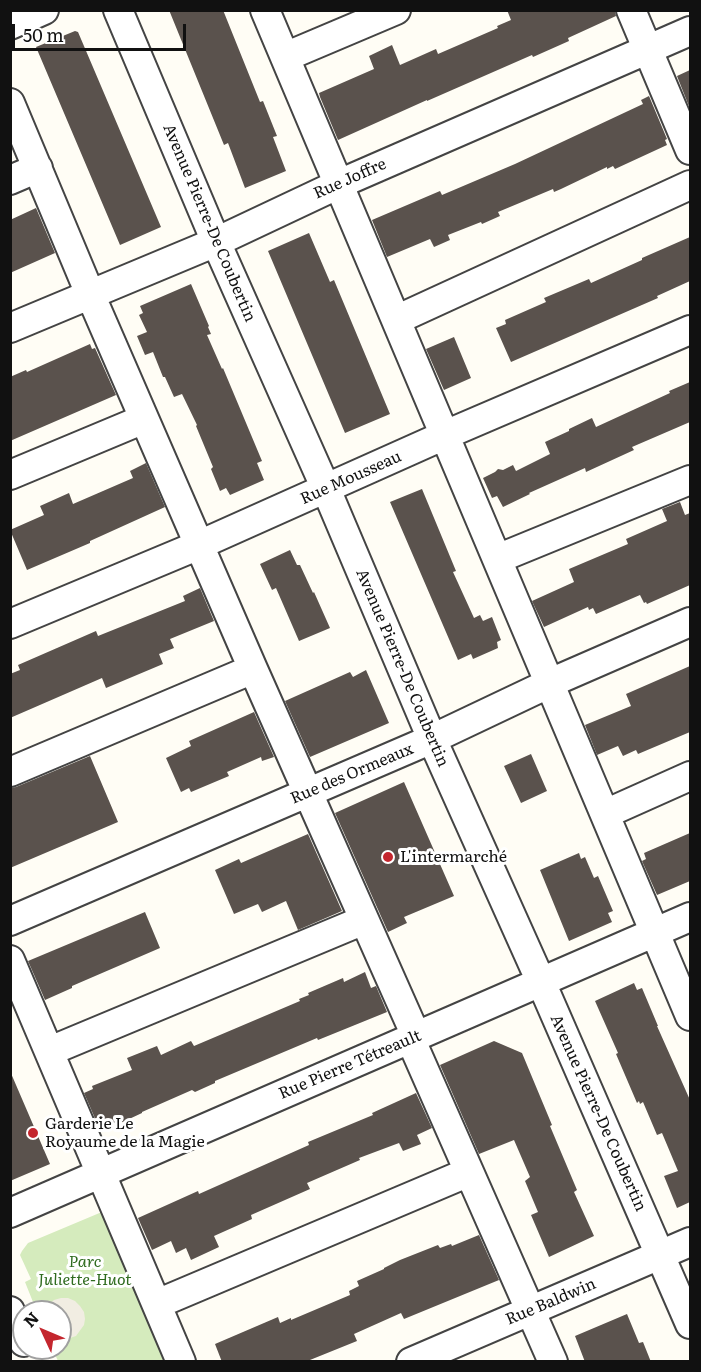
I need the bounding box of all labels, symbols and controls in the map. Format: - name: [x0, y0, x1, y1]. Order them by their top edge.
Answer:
- scale bar: [15, 12, 189, 50]
- text: 50 m: [23, 21, 64, 48]
- street label: Avenue Pierre-De Coubertin: [158, 121, 260, 325]
- street label: Rue Joffre: [311, 154, 389, 204]
- street label: Rue Mousseau: [297, 447, 405, 509]
- street label: Avenue Pierre-De Coubertin: [351, 566, 453, 770]
- street label: Rue des Ormeaux: [288, 739, 416, 809]
- place label: L'intermarché: [400, 847, 507, 867]
- marker: L'intermarché: [381, 850, 395, 864]
- street label: Avenue Pierre-De Coubertin: [546, 1012, 650, 1214]
- street label: Rue Pierre Tétreault: [276, 1026, 424, 1104]
- place label: Garderie Le Royaume de la Magie: [45, 1114, 205, 1152]
- marker: Garderie Le Royaume de la Magie: [26, 1126, 40, 1140]
- park label: Parc Juliette-Huot: [38, 1252, 132, 1290]
- street label: Rue Baldwin: [503, 1274, 599, 1330]
- north arrow: [12, 1300, 72, 1360]
- text: N: [17, 1306, 44, 1332]

